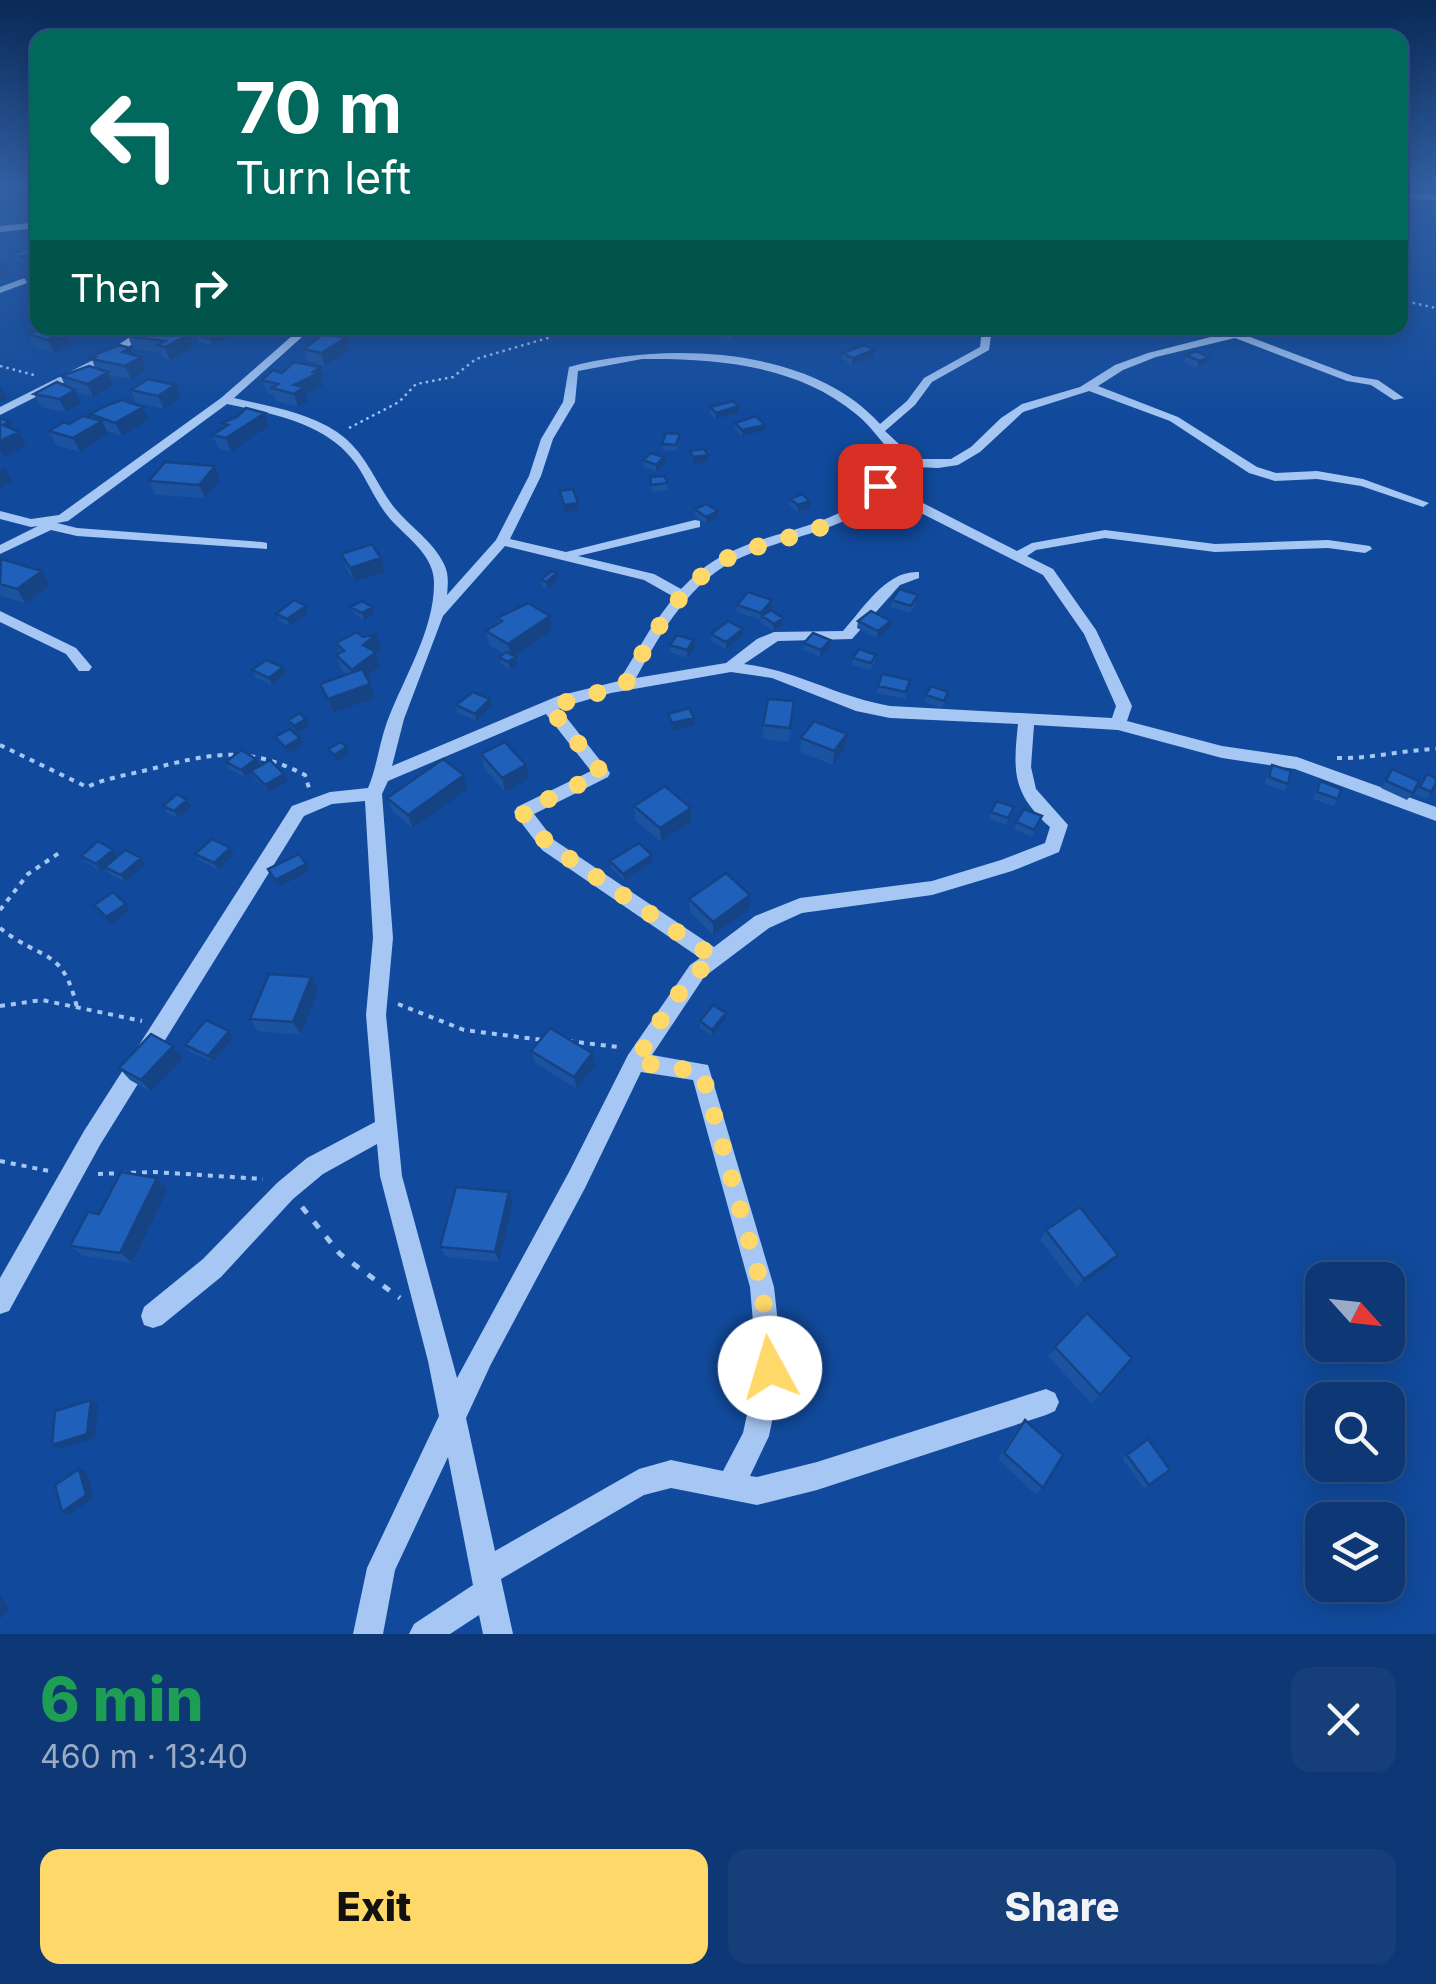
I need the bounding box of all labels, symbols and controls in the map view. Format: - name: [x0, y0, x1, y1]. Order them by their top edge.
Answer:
- text: 70 m: [235, 65, 402, 150]
- icon: left: [70, 70, 200, 200]
- text: Turn left: [235, 150, 411, 205]
- icon: right: [182, 260, 237, 315]
- text: Then: [70, 265, 162, 311]
- pin: [838, 444, 923, 529]
- icon: arrive: [853, 459, 908, 514]
- north arrow: [1305, 1262, 1405, 1362]
- map controls: [1305, 1262, 1405, 1602]
- position arrow: [718, 1316, 822, 1420]
- button: search: [1305, 1382, 1405, 1482]
- button: layers: [1305, 1502, 1405, 1602]
- text: 6 min: [40, 1663, 204, 1735]
- button: close: [1291, 1667, 1396, 1772]
- text: 460 m · 13:40: [40, 1737, 248, 1776]
- button: Exit: [40, 1849, 708, 1964]
- button: Share: [728, 1849, 1396, 1964]

